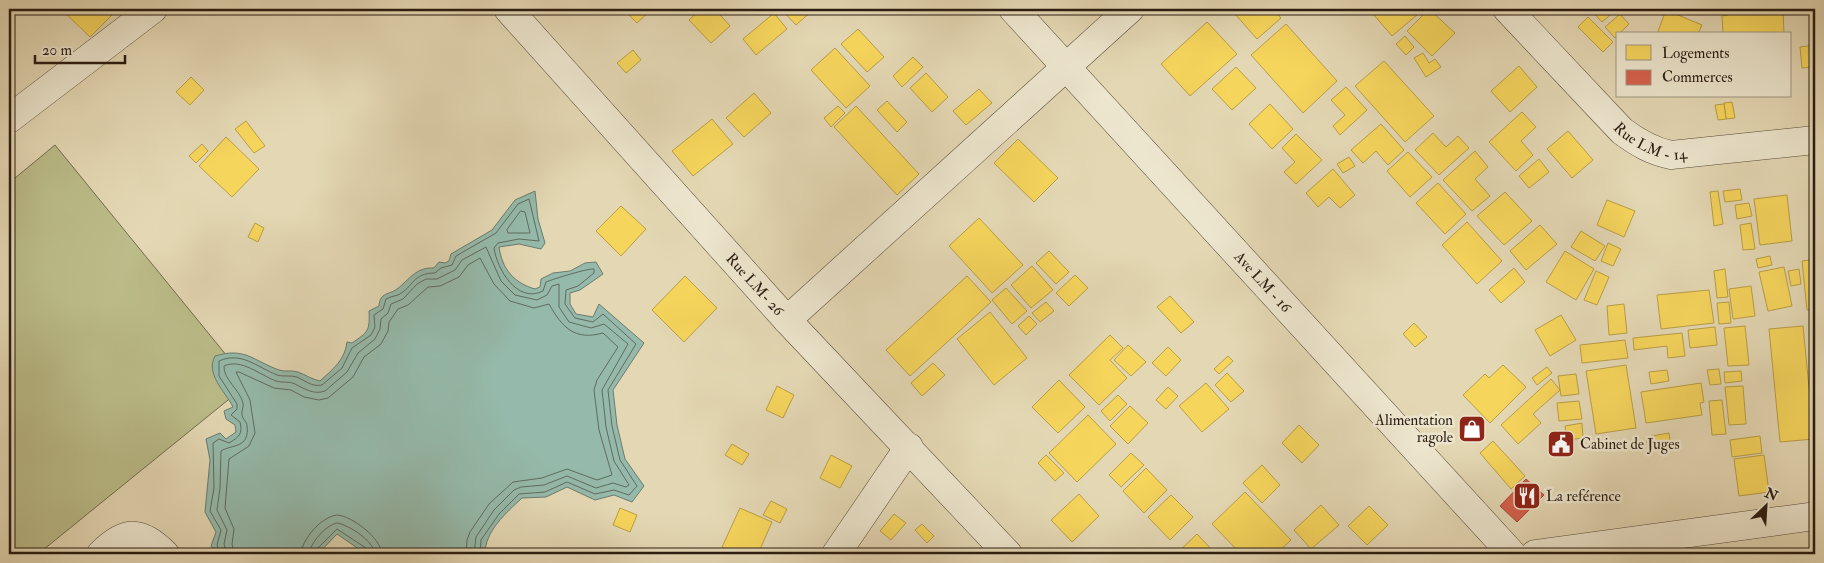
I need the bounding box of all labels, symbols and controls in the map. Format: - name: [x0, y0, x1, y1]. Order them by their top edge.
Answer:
- scale bar: [35, 32, 125, 64]
- legend: [1616, 32, 1792, 98]
- text: 20 m: [42, 41, 72, 60]
- text: Logements: [1662, 44, 1729, 63]
- text: Commerces: [1662, 68, 1733, 87]
- street label: Rue LM - 14: [1609, 118, 1689, 165]
- street label: Ave LM - 16: [1230, 247, 1296, 317]
- street label: Rue LM- 26: [722, 249, 789, 321]
- place label: Alimentation ragole: [1374, 411, 1453, 447]
- shop icon: Alimentation ragole: [1457, 414, 1487, 444]
- public building icon: Cabinet de Juges: [1546, 429, 1576, 459]
- place label: Cabinet de Juges: [1580, 435, 1680, 455]
- north arrow: [1742, 480, 1792, 530]
- restaurant icon: La reférence: [1512, 481, 1542, 511]
- text: N: [1761, 484, 1781, 505]
- place label: La reférence: [1546, 487, 1621, 506]

